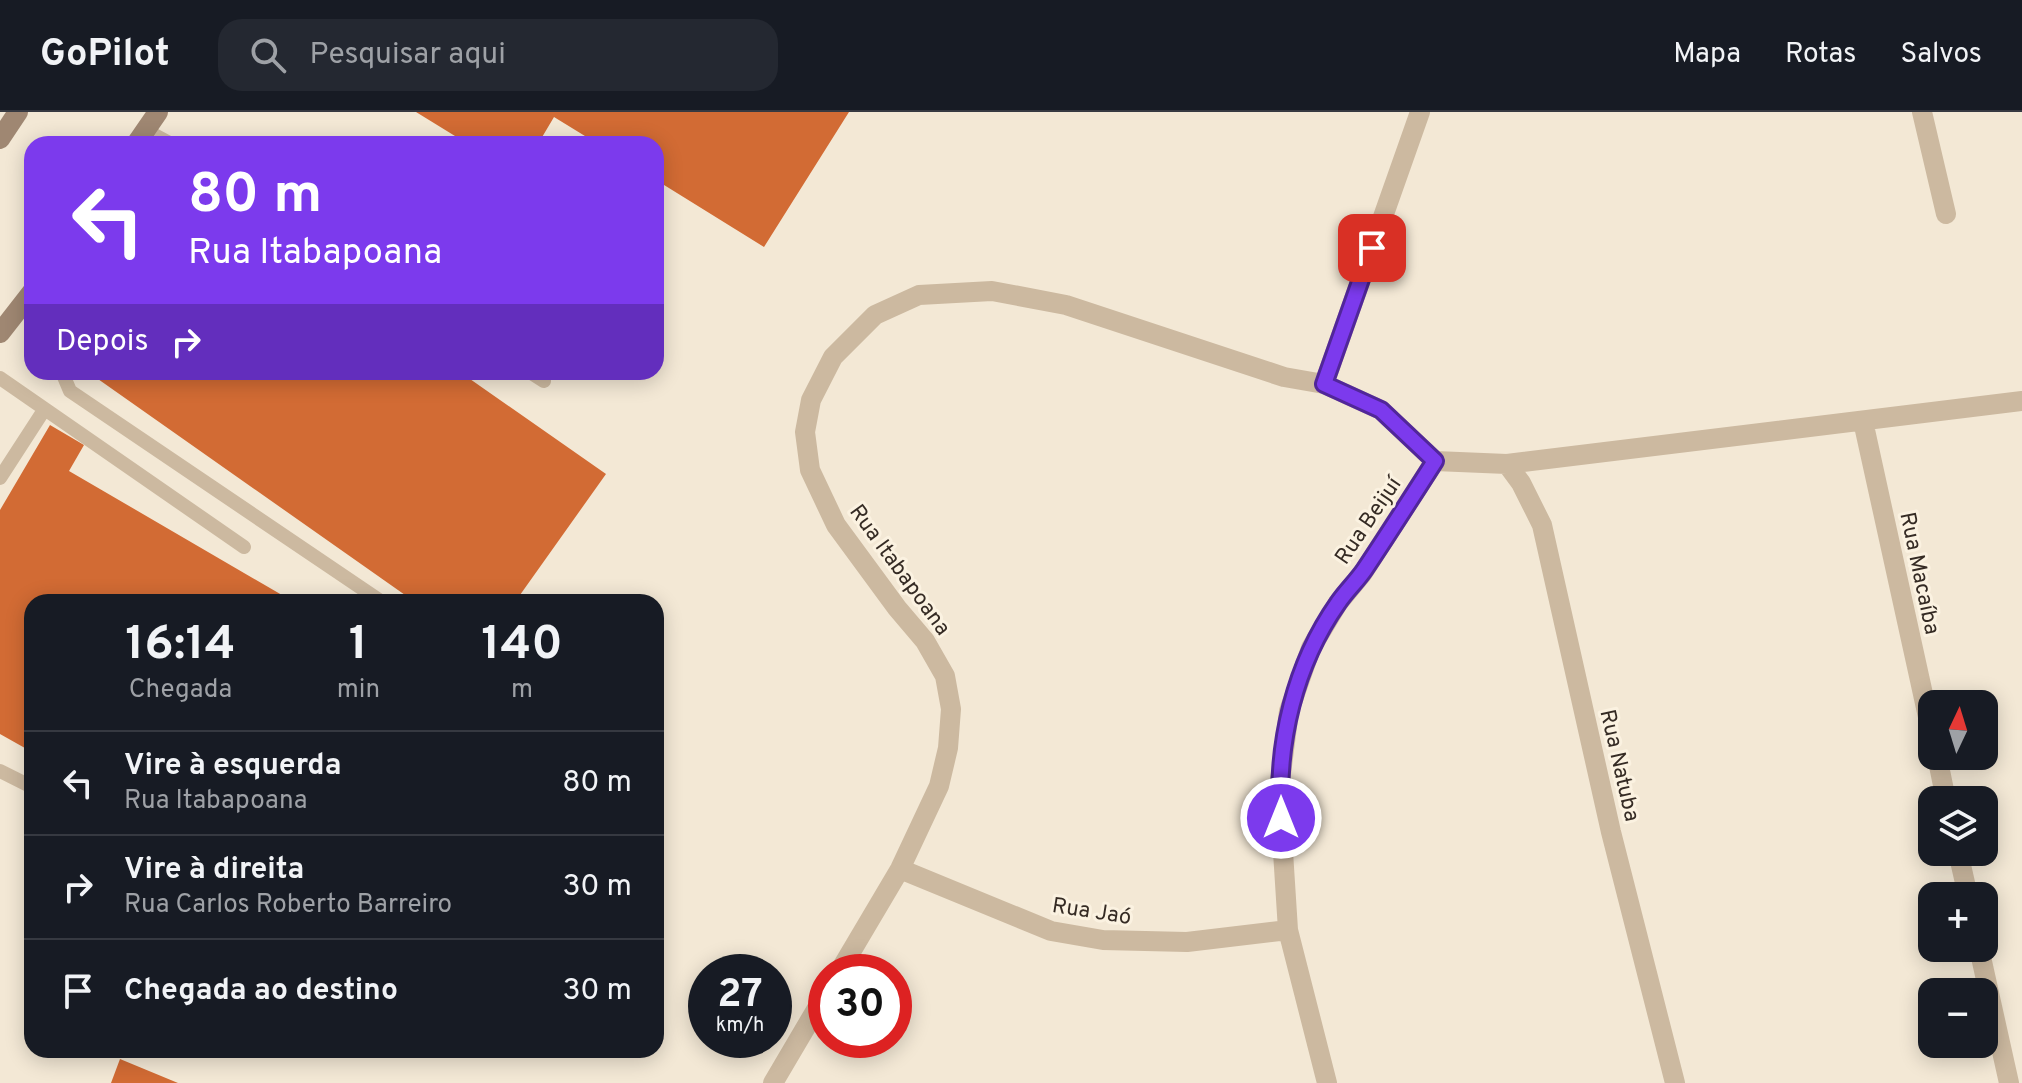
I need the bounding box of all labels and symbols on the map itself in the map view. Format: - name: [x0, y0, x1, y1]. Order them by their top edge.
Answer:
- pin: [1338, 214, 1406, 282]
- street label: Rua Beijuí: [1330, 470, 1410, 570]
- street label: Rua Itabapoana: [842, 500, 956, 641]
- street label: Rua Macaíba: [1892, 510, 1945, 637]
- north arrow: [1918, 690, 1998, 770]
- street label: Rua Natuba: [1593, 707, 1645, 824]
- position arrow: [1239, 776, 1323, 860]
- street label: Rua Jaó: [1050, 893, 1133, 932]
- speed limit sign: 30: [808, 954, 912, 1058]

